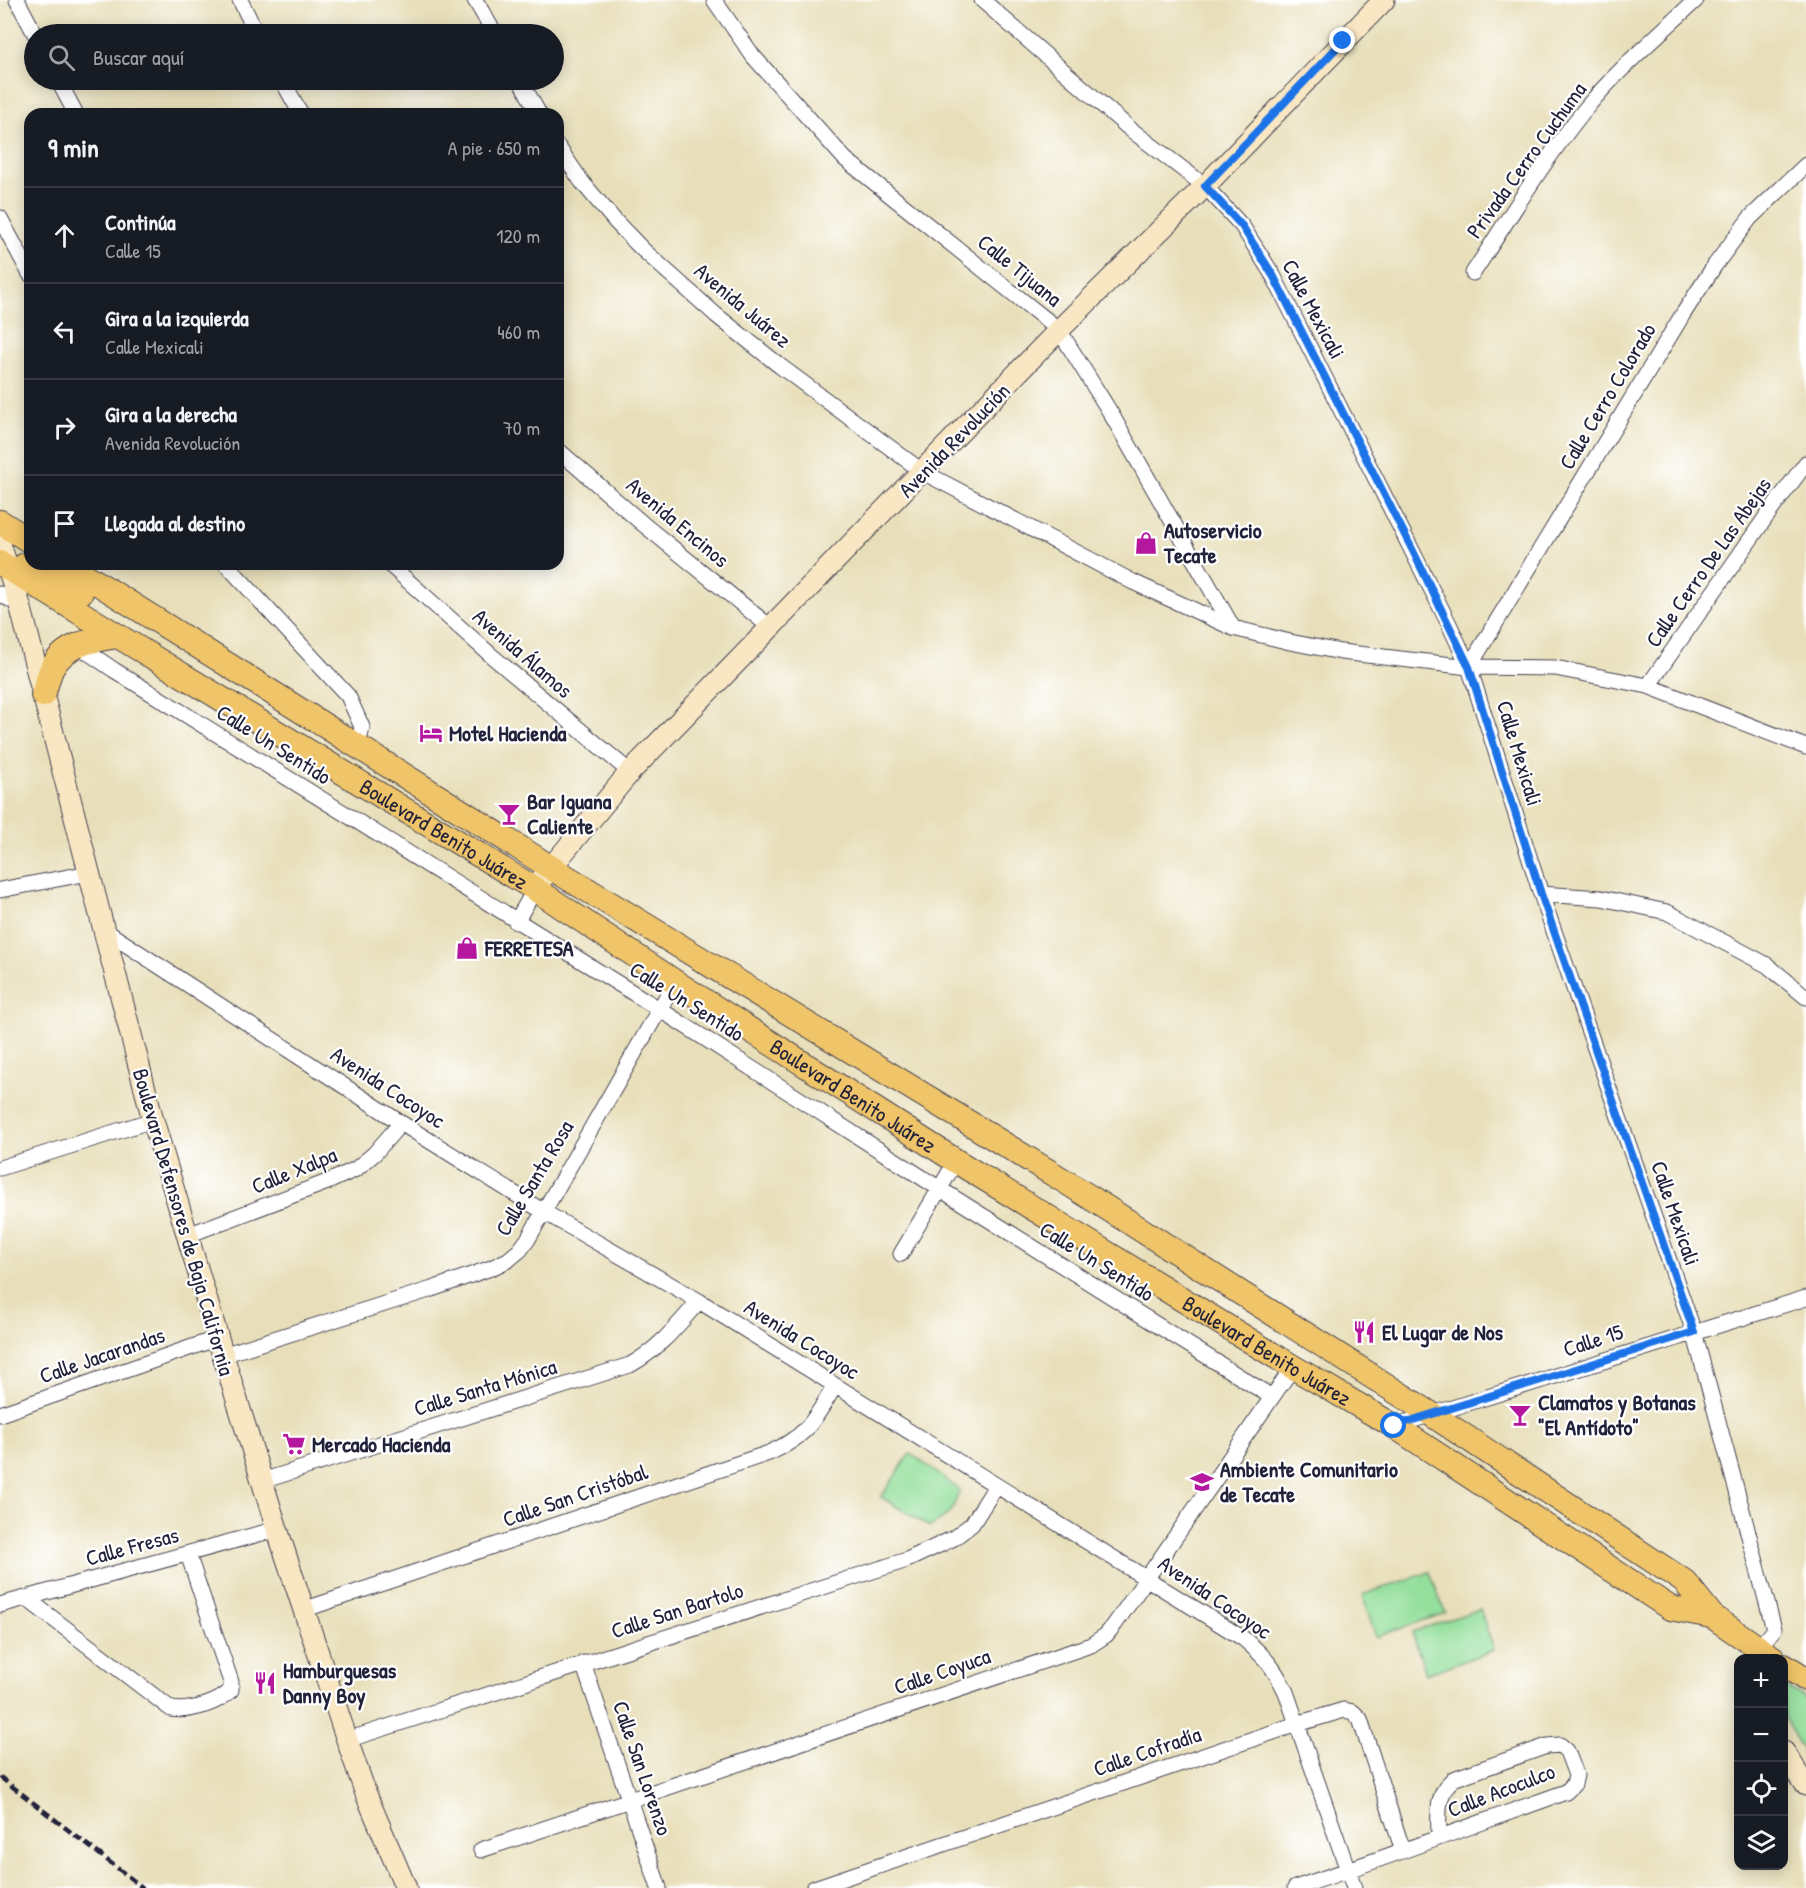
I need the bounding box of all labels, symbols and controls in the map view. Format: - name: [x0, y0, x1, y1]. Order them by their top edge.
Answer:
- search box: [24, 24, 564, 90]
- route end: [1329, 27, 1355, 53]
- icon: search: [45, 41, 78, 74]
- text: Buscar aquí: [93, 42, 185, 72]
- street label: Privada Cerro Cuchuma: [1459, 75, 1593, 244]
- text: 9 min: [48, 130, 99, 165]
- text: A pie · 650 m: [448, 134, 540, 161]
- text: Continúa: [105, 207, 176, 237]
- icon: ahead: [48, 219, 81, 252]
- text: 120 m: [496, 222, 540, 249]
- street label: Calle Tijuana: [972, 227, 1069, 313]
- text: Calle 15: [105, 237, 161, 264]
- street label: Calle Mexicali: [1275, 254, 1353, 364]
- street label: Avenida Juárez: [688, 256, 798, 354]
- text: Gira a la izquierda: [105, 303, 249, 333]
- icon: left: [48, 315, 81, 348]
- street label: Calle Cerro Colorado: [1551, 317, 1663, 475]
- text: 460 m: [497, 318, 540, 345]
- text: Calle Mexicali: [105, 333, 204, 360]
- street label: Avenida Revolución: [892, 376, 1016, 504]
- text: Gira a la derecha: [105, 399, 237, 429]
- icon: right: [48, 411, 81, 444]
- text: 70 m: [503, 414, 540, 441]
- text: Avenida Revolución: [105, 429, 240, 456]
- street label: Avenida Encinos: [620, 470, 736, 574]
- street label: Calle Cerro De Las Abejas: [1638, 471, 1778, 653]
- icon: arrive: [48, 507, 81, 540]
- text: Llegada al destino: [105, 508, 245, 538]
- place label: Autoservicio Tecate: [1163, 515, 1262, 570]
- shop icon: Autoservicio Tecate: [1133, 530, 1159, 556]
- street label: Avenida Álamos: [467, 601, 579, 705]
- street label: Calle Un Sentido: [211, 697, 337, 791]
- street label: Calle Mexicali: [1490, 697, 1550, 809]
- place label: Motel Hacienda: [449, 718, 567, 748]
- hotel icon: Motel Hacienda: [418, 720, 444, 746]
- street label: Boulevard Benito Juárez: [354, 771, 534, 896]
- place label: Bar Iguana Caliente: [527, 786, 612, 841]
- bar icon: Bar Iguana Caliente: [496, 801, 522, 827]
- place label: FERRETESA: [484, 933, 574, 963]
- shop icon: FERRETESA: [454, 935, 480, 961]
- street label: Calle Un Sentido: [624, 954, 750, 1048]
- street label: Boulevard Benito Juárez: [764, 1031, 942, 1160]
- street label: Avenida Cocoyoc: [325, 1039, 451, 1135]
- street label: Boulevard Defensores de Baja California: [126, 1065, 242, 1379]
- street label: Calle Santa Rosa: [488, 1114, 580, 1241]
- street label: Calle Xalpa: [247, 1139, 342, 1201]
- street label: Calle Mexicali: [1644, 1157, 1708, 1269]
- street label: Calle Un Sentido: [1034, 1214, 1160, 1308]
- street label: Boulevard Benito Juárez: [1177, 1288, 1357, 1413]
- street label: Avenida Cocoyoc: [739, 1292, 866, 1387]
- street label: Calle 15: [1559, 1316, 1627, 1364]
- place label: El Lugar de Nos: [1382, 1317, 1504, 1348]
- restaurant icon: El Lugar de Nos: [1351, 1319, 1377, 1345]
- street label: Calle Jacarandas: [35, 1320, 169, 1390]
- street label: Calle Santa Mónica: [410, 1351, 560, 1423]
- place label: Clamatos y Botanas "El Antídoto": [1538, 1387, 1696, 1442]
- bar icon: Clamatos y Botanas "El Antídoto": [1507, 1402, 1533, 1428]
- route start: [1380, 1412, 1406, 1438]
- place label: Mercado Hacienda: [312, 1429, 451, 1459]
- supermarket icon: Mercado Hacienda: [281, 1431, 307, 1457]
- place label: Ambiente Comunitario de Tecate: [1220, 1454, 1398, 1509]
- street label: Calle San Cristóbal: [498, 1456, 652, 1534]
- school or university icon: Ambiente Comunitario de Tecate: [1189, 1469, 1215, 1495]
- street label: Calle Fresas: [82, 1519, 182, 1573]
- street label: Avenida Cocoyoc: [1153, 1548, 1278, 1646]
- street label: Calle San Bartolo: [607, 1575, 747, 1645]
- street label: Calle Coyuca: [890, 1640, 995, 1701]
- map controls: [1734, 1654, 1788, 1870]
- button: +: [1734, 1654, 1788, 1708]
- place label: Hamburguesas Danny Boy: [283, 1655, 397, 1711]
- restaurant icon: Hamburguesas Danny Boy: [252, 1670, 278, 1696]
- street label: Calle San Lorenzo: [606, 1697, 680, 1839]
- button: −: [1734, 1708, 1788, 1762]
- street label: Calle Cofradía: [1089, 1718, 1205, 1783]
- street label: Calle Acoculco: [1443, 1756, 1559, 1824]
- button: locate: [1734, 1762, 1788, 1816]
- button: layers: [1734, 1816, 1788, 1870]

